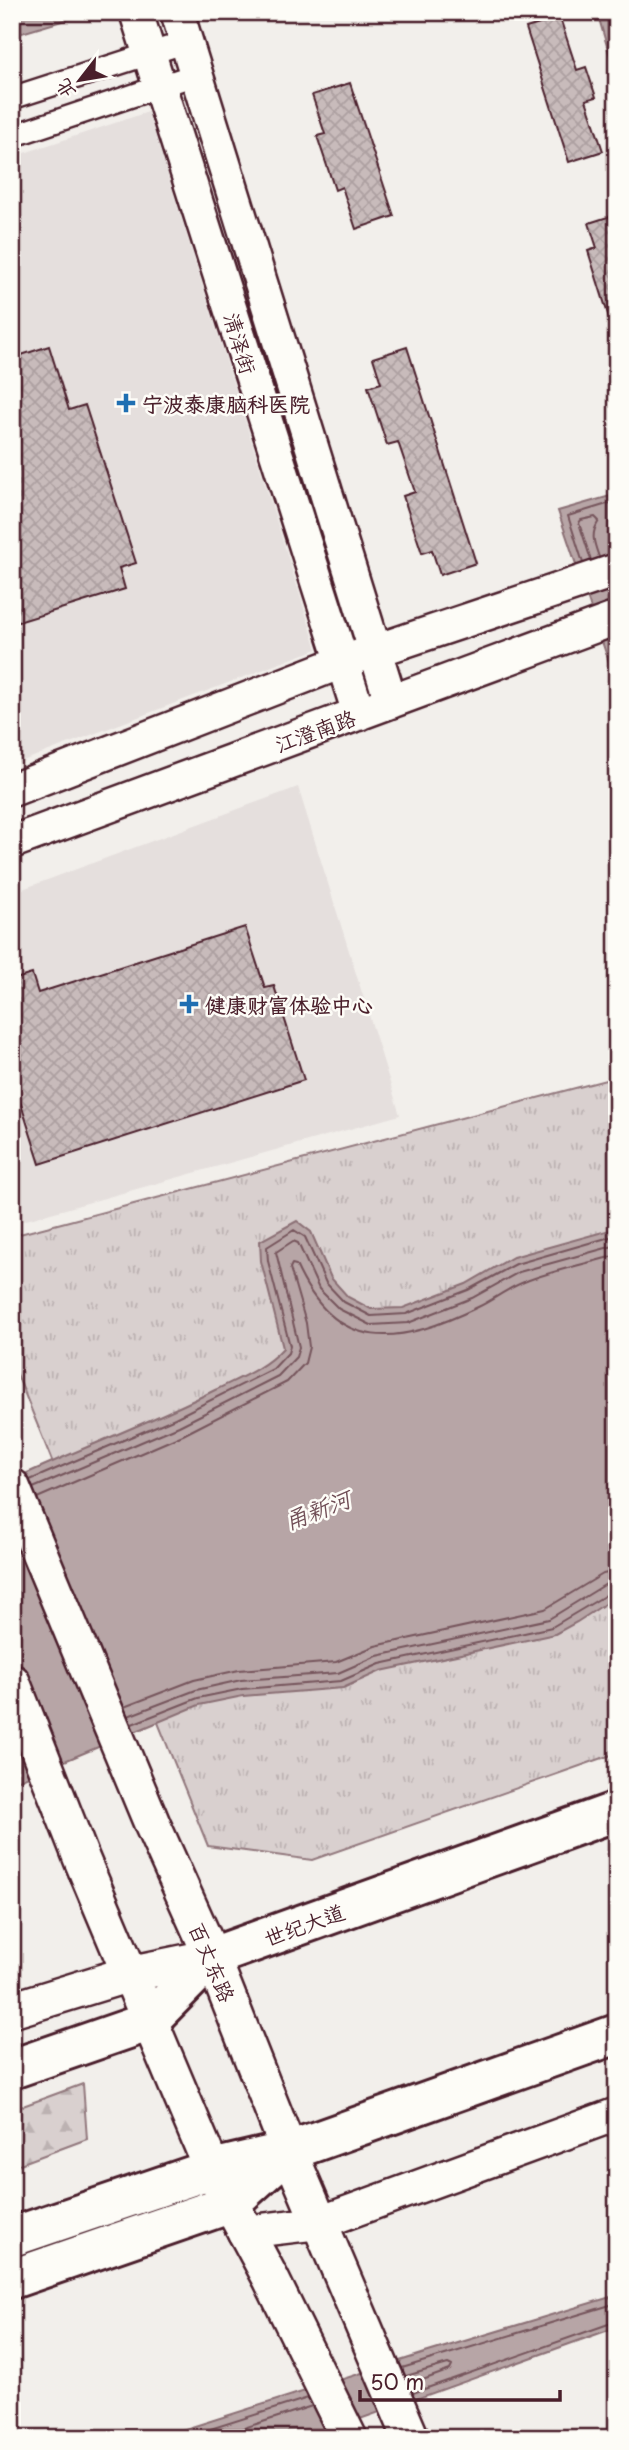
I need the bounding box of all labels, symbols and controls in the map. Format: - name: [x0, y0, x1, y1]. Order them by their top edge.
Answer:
- north arrow: [46, 46, 116, 116]
- text: 北: [48, 74, 81, 105]
- street label: 清泽街: [216, 308, 266, 378]
- place label: 宁波泰康脑科医院: [142, 387, 310, 419]
- marker: 宁波泰康脑科医院: [116, 393, 136, 413]
- street label: 江澄南路: [270, 701, 360, 759]
- place label: 健康财富体验中心: [205, 988, 373, 1020]
- marker: 健康财富体验中心: [179, 994, 199, 1014]
- water label: 甬新河: [279, 1479, 359, 1538]
- street label: 世纪大道: [259, 1895, 349, 1953]
- street label: 百丈东路: [182, 1917, 244, 2007]
- scale bar: [360, 2359, 559, 2403]
- text: 50 m: [370, 2365, 424, 2397]

